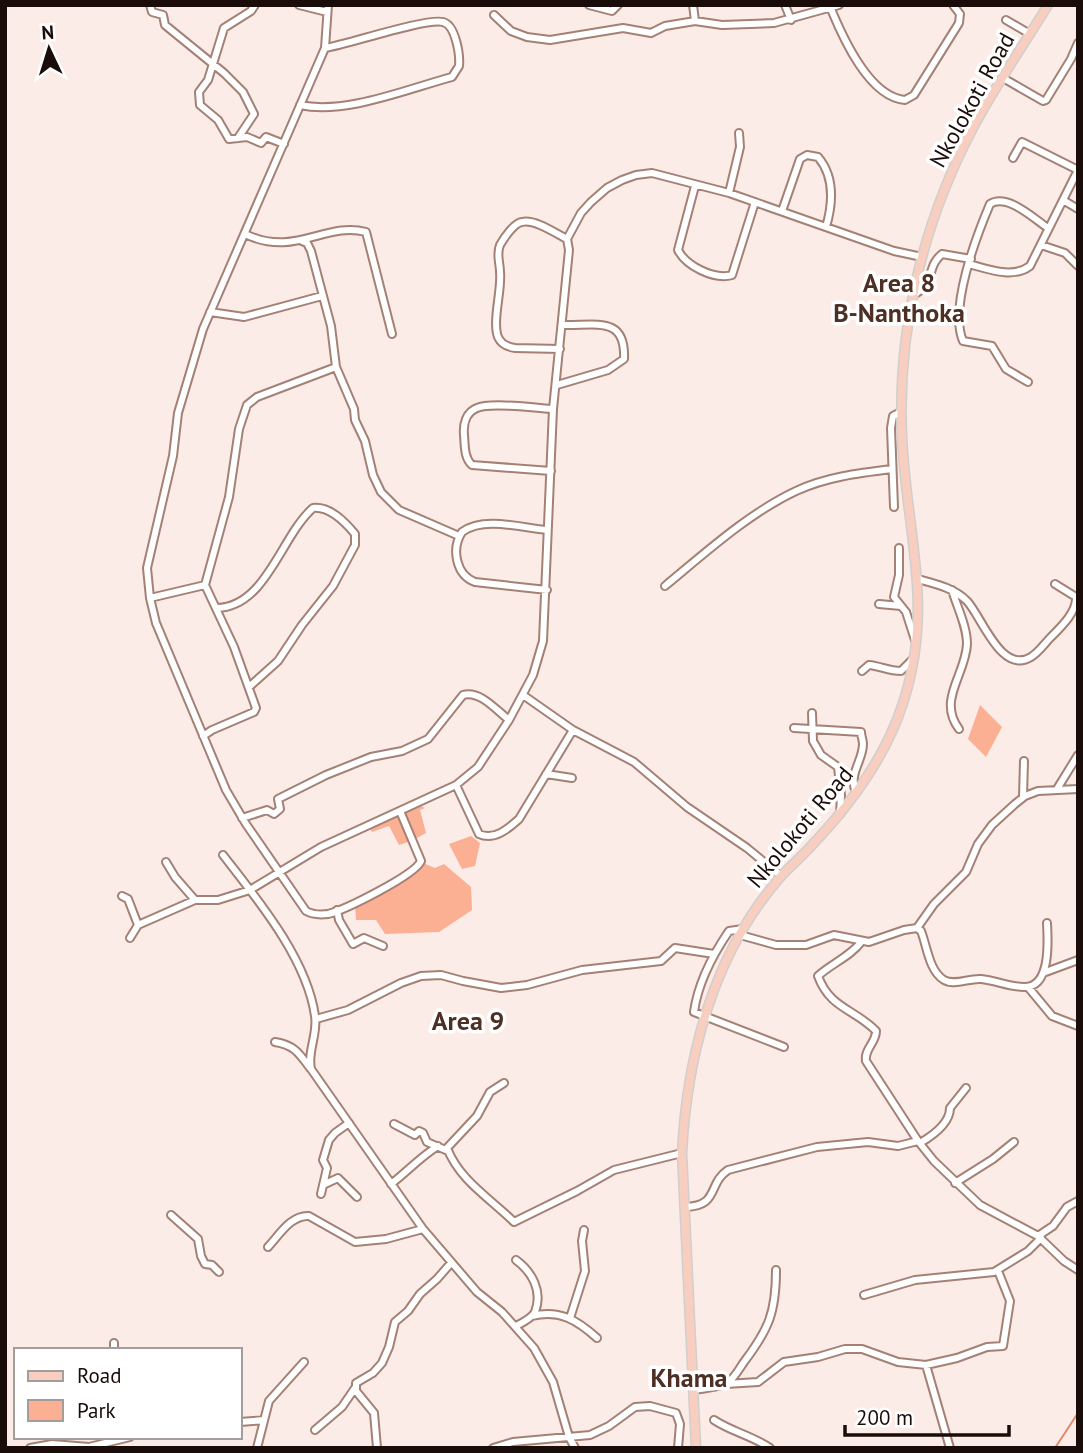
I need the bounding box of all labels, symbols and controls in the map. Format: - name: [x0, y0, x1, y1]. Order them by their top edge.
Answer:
- north arrow: [14, 14, 84, 84]
- text: N: [41, 20, 55, 44]
- street label: Nkolokoti Road: [923, 27, 1020, 172]
- district label: Area 8 B-Nanthoka: [833, 266, 965, 329]
- street label: Nkolokoti Road: [740, 760, 859, 893]
- district label: Area 9: [432, 1004, 504, 1037]
- legend: [14, 1348, 242, 1439]
- district label: Khama: [650, 1361, 728, 1394]
- text: Road: [77, 1362, 121, 1389]
- scale bar: [845, 1394, 1010, 1438]
- text: Park: [77, 1397, 116, 1424]
- text: 200 m: [856, 1404, 913, 1431]

